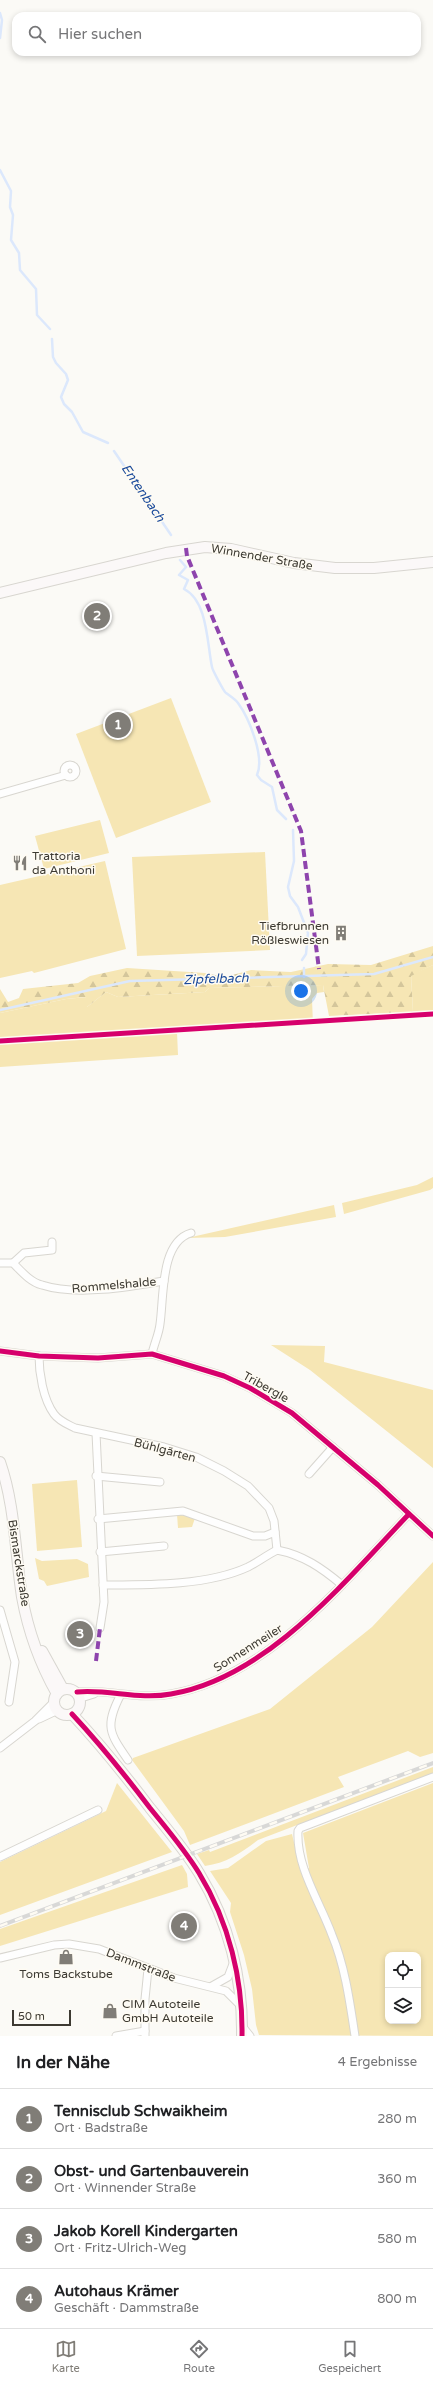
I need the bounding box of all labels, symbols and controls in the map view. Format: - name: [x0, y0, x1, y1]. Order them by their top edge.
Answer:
- search box: [12, 12, 421, 56]
- icon: search: [26, 23, 48, 45]
- text: Hier suchen: [58, 25, 142, 43]
- water label: Entenbach: [118, 461, 169, 526]
- street label: Winnender Straße: [210, 541, 314, 573]
- pin: 2: [84, 601, 110, 631]
- pin: 1: [105, 710, 131, 740]
- place label: Trattoria da Anthoni: [32, 849, 95, 877]
- restaurant icon: Trattoria da Anthoni: [11, 854, 29, 872]
- place label: Tiefbrunnen Rößleswiesen: [251, 919, 329, 947]
- building icon: Tiefbrunnen Rößleswiesen: [332, 924, 350, 942]
- water label: Zipfelbach: [183, 970, 250, 988]
- your location: [291, 981, 311, 1001]
- street label: Rommelshalde: [71, 1274, 157, 1296]
- street label: Tribergle: [241, 1369, 292, 1405]
- street label: Bühlgärten: [133, 1435, 197, 1465]
- street label: Bismarckstraße: [5, 1519, 33, 1608]
- pin: 3: [67, 1619, 93, 1649]
- street label: Sonnenmeiler: [211, 1621, 285, 1675]
- pin: 4: [171, 1911, 197, 1941]
- street label: Dammstraße: [104, 1945, 178, 1985]
- shop icon: Toms Backstube: [57, 1948, 75, 1966]
- map controls: [385, 1952, 421, 2024]
- button: locate: [385, 1952, 421, 1988]
- place label: Toms Backstube: [19, 1967, 113, 1981]
- button: layers: [385, 1988, 421, 2024]
- place label: CIM Autoteile GmbH Autoteile: [122, 1997, 214, 2025]
- shop icon: CIM Autoteile GmbH Autoteile: [101, 2002, 119, 2020]
- scale bar: [12, 2008, 71, 2027]
- text: 50 m: [18, 2010, 45, 2023]
- text: In der Nähe: [16, 2052, 110, 2073]
- text: 4 Ergebnisse: [338, 2054, 417, 2070]
- text: Tennisclub Schwaikheim: [54, 2102, 228, 2120]
- text: 1: [25, 2111, 33, 2127]
- text: 280 m: [377, 2111, 417, 2127]
- text: Ort · Badstraße: [54, 2120, 148, 2136]
- text: Obst- und Gartenbauverein: [54, 2162, 249, 2180]
- text: 2: [25, 2171, 33, 2187]
- text: 360 m: [377, 2171, 417, 2187]
- text: Ort · Winnender Straße: [54, 2180, 196, 2196]
- text: Jakob Korell Kindergarten: [54, 2222, 238, 2240]
- text: 3: [25, 2231, 33, 2247]
- text: 580 m: [377, 2231, 417, 2247]
- text: Ort · Fritz-Ulrich-Weg: [54, 2240, 186, 2256]
- text: Autohaus Krämer: [54, 2282, 179, 2300]
- text: 4: [25, 2291, 33, 2307]
- text: 800 m: [377, 2291, 417, 2307]
- text: Geschäft · Dammstraße: [54, 2300, 199, 2316]
- tab: Karte: [52, 2338, 80, 2375]
- tab: Route: [183, 2338, 215, 2375]
- tab: Gespeichert: [318, 2338, 381, 2375]

